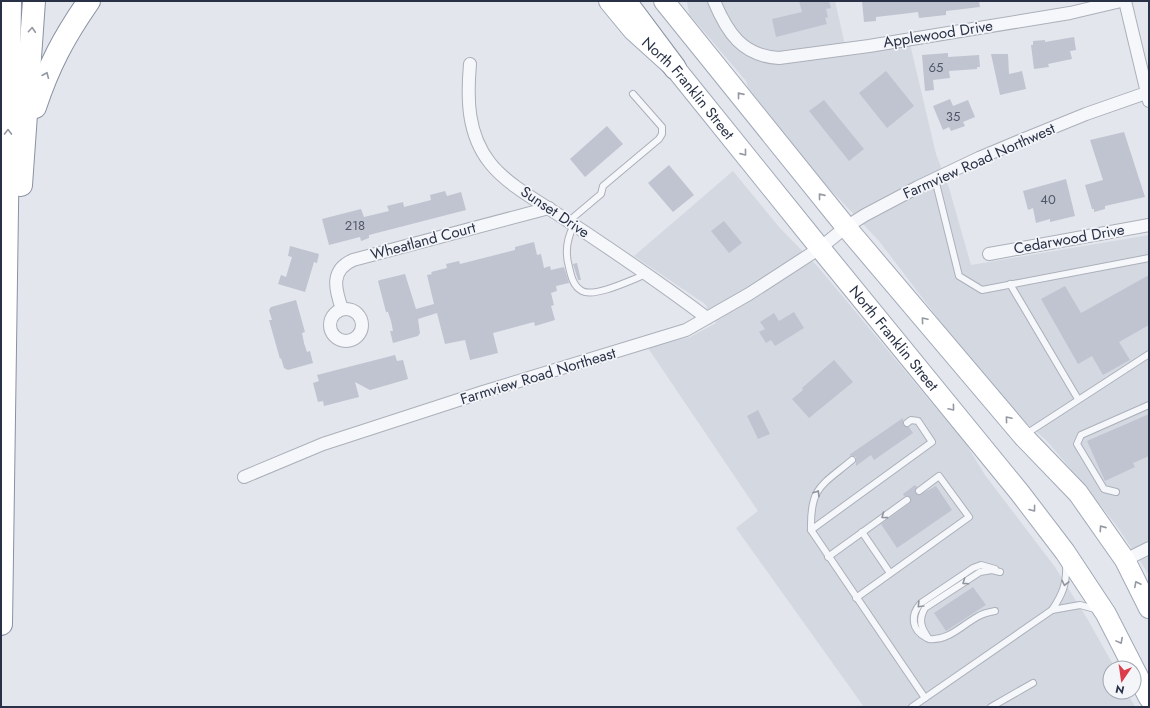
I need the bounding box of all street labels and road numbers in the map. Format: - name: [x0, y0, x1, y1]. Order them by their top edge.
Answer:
- street label: Applewood Drive: [882, 14, 995, 54]
- street label: North Franklin Street: [637, 32, 740, 145]
- street label: Farmview Road Northwest: [899, 117, 1059, 204]
- street label: Sunset Drive: [516, 181, 594, 243]
- street label: Wheatland Court: [368, 216, 478, 266]
- street label: Cedarwood Drive: [1012, 218, 1126, 260]
- street label: North Franklin Street: [844, 281, 944, 396]
- street label: Farmview Road Northeast: [458, 342, 619, 410]

